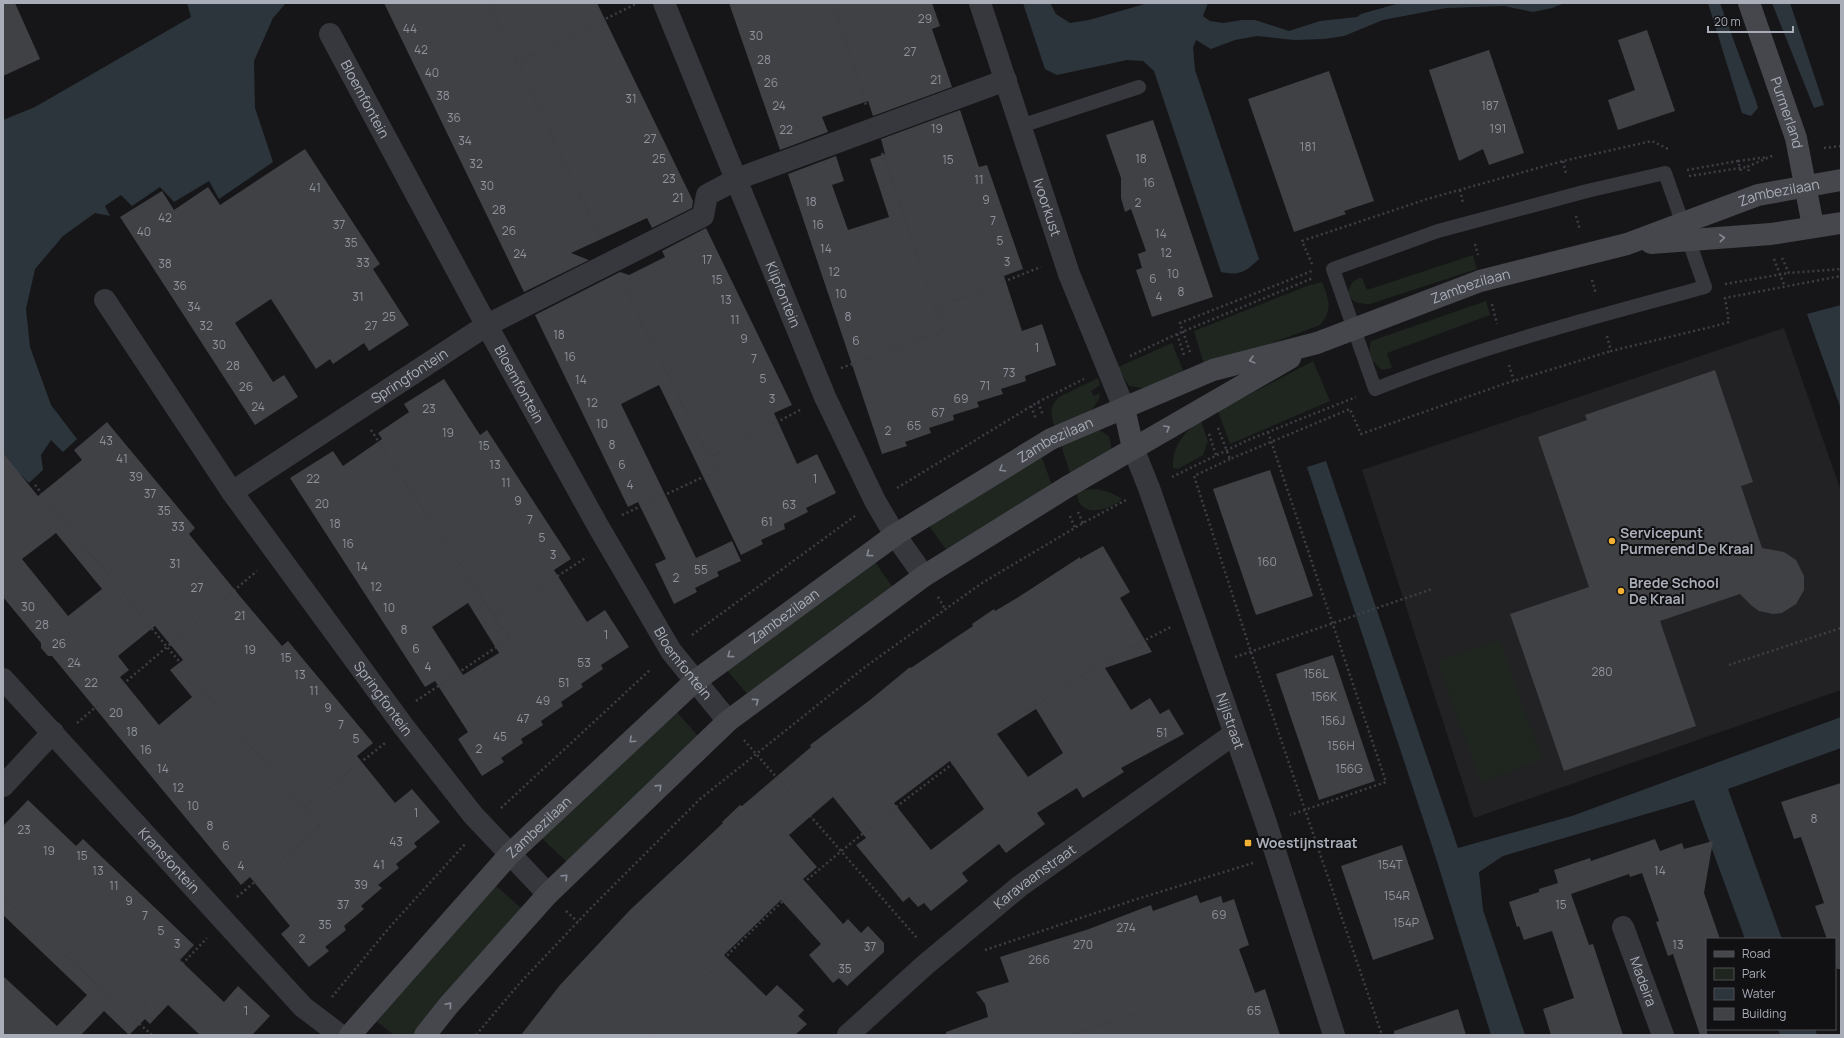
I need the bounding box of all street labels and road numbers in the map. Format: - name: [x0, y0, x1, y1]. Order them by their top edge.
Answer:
- street label: Bloemfontein: [337, 56, 394, 142]
- street label: Purmerland: [1766, 74, 1808, 150]
- street label: Zambezilaan: [1735, 174, 1821, 211]
- street label: Ivoorkust: [1029, 176, 1066, 239]
- street label: Klipfontein: [762, 259, 806, 330]
- street label: Zambezilaan: [1428, 264, 1512, 308]
- street label: Bloemfontein: [490, 341, 549, 426]
- street label: Springfontein: [367, 343, 451, 408]
- street label: Zambezilaan: [1013, 412, 1096, 467]
- street label: Zambezilaan: [745, 584, 823, 648]
- street label: Bloemfontein: [650, 623, 717, 703]
- street label: Springfontein: [350, 657, 417, 739]
- street label: Nijlstraat: [1212, 690, 1250, 752]
- street label: Zambezilaan: [502, 792, 575, 862]
- street label: Kransfontein: [134, 823, 204, 897]
- street label: Karavaanstraat: [989, 839, 1080, 913]
- street label: Madeira: [1626, 954, 1662, 1009]

